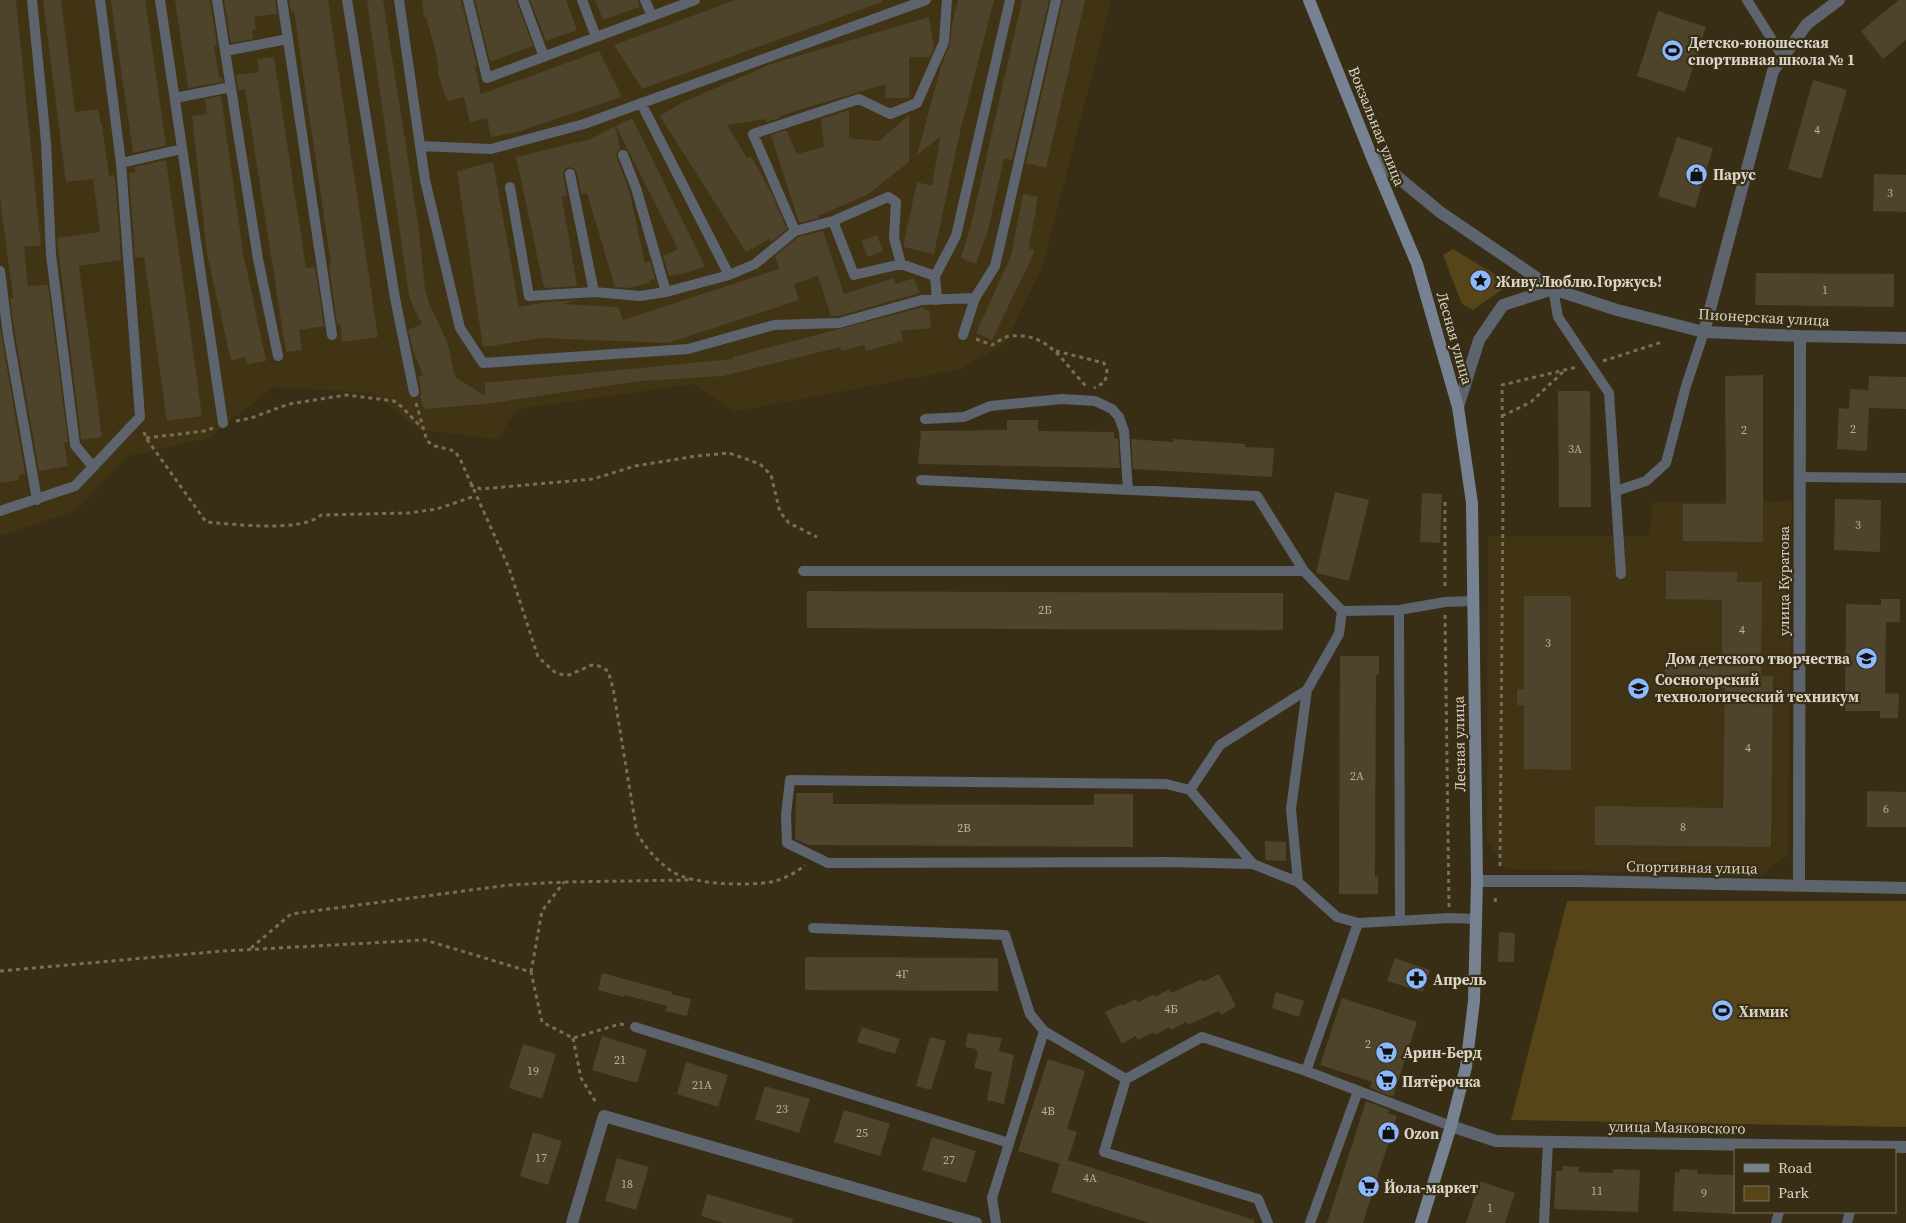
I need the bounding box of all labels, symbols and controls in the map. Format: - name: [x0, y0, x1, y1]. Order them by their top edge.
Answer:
- place label: Детско-юношеская спортивная школа № 1: [1688, 32, 1855, 70]
- sports icon: Детско-юношеская спортивная школа № 1: [1660, 39, 1684, 63]
- street label: Вокзальная улица: [1343, 63, 1411, 189]
- house number: 4: [1814, 122, 1820, 138]
- shop icon: Парус: [1685, 162, 1709, 186]
- place label: Парус: [1713, 164, 1756, 185]
- house number: 3: [1887, 185, 1893, 201]
- place icon: Живу.Люблю.Горжусь!: [1468, 269, 1492, 293]
- place label: Живу.Люблю.Горжусь!: [1496, 271, 1662, 292]
- house number: 1: [1822, 282, 1828, 298]
- street label: Лесная улица: [1432, 289, 1478, 387]
- street label: Пионерская улица: [1698, 303, 1831, 331]
- house number: 2: [1850, 421, 1856, 437]
- house number: 2: [1741, 422, 1747, 438]
- house number: 3А: [1568, 441, 1582, 457]
- house number: 3: [1855, 517, 1861, 533]
- street label: улица Куратова: [1773, 526, 1794, 636]
- house number: 2Б: [1038, 602, 1052, 618]
- house number: 4: [1739, 622, 1745, 638]
- house number: 3: [1545, 635, 1551, 651]
- school or university icon: Дом детского творчества: [1854, 646, 1878, 670]
- place label: Дом детского творчества: [1666, 648, 1851, 669]
- place label: Сосногорский технологический техникум: [1655, 669, 1859, 707]
- school or university icon: Сосногорский технологический техникум: [1627, 676, 1651, 700]
- street label: Лесная улица: [1448, 696, 1470, 792]
- house number: 4: [1745, 740, 1751, 756]
- house number: 2А: [1350, 768, 1364, 784]
- house number: 6: [1883, 801, 1889, 817]
- house number: 8: [1680, 819, 1686, 835]
- house number: 2В: [957, 820, 971, 836]
- street label: Спортивная улица: [1626, 855, 1758, 879]
- house number: 4Г: [896, 966, 909, 982]
- pharmacy icon: Апрель: [1405, 967, 1429, 991]
- place label: Апрель: [1433, 969, 1486, 990]
- sports icon: Химик: [1711, 999, 1735, 1023]
- house number: 4Б: [1164, 1001, 1178, 1017]
- place label: Химик: [1739, 1001, 1789, 1022]
- house number: 2: [1365, 1036, 1371, 1052]
- supermarket icon: Арин-Берд: [1375, 1040, 1399, 1064]
- place label: Арин-Берд: [1403, 1042, 1482, 1063]
- house number: 21: [614, 1052, 626, 1068]
- house number: 19: [527, 1063, 539, 1079]
- supermarket icon: Пятёрочка: [1374, 1069, 1398, 1093]
- place label: Пятёрочка: [1402, 1071, 1482, 1092]
- house number: 21А: [692, 1077, 712, 1093]
- house number: 23: [776, 1101, 788, 1117]
- house number: 4В: [1041, 1103, 1055, 1119]
- street label: улица Маяковского: [1608, 1115, 1746, 1139]
- shop icon: Ozon: [1376, 1121, 1400, 1145]
- place label: Ozon: [1404, 1123, 1439, 1144]
- house number: 25: [856, 1125, 868, 1141]
- legend: [1734, 1148, 1896, 1213]
- house number: 17: [535, 1150, 547, 1166]
- house number: 27: [943, 1152, 955, 1168]
- text: Road: [1778, 1157, 1812, 1178]
- house number: 4А: [1083, 1170, 1097, 1186]
- supermarket icon: Йола-маркет: [1356, 1175, 1380, 1199]
- house number: 18: [621, 1176, 633, 1192]
- place label: Йола-маркет: [1384, 1177, 1479, 1198]
- text: Park: [1778, 1182, 1810, 1203]
- house number: 11: [1591, 1183, 1603, 1199]
- house number: 9: [1701, 1185, 1707, 1201]
- house number: 1: [1487, 1200, 1493, 1216]

